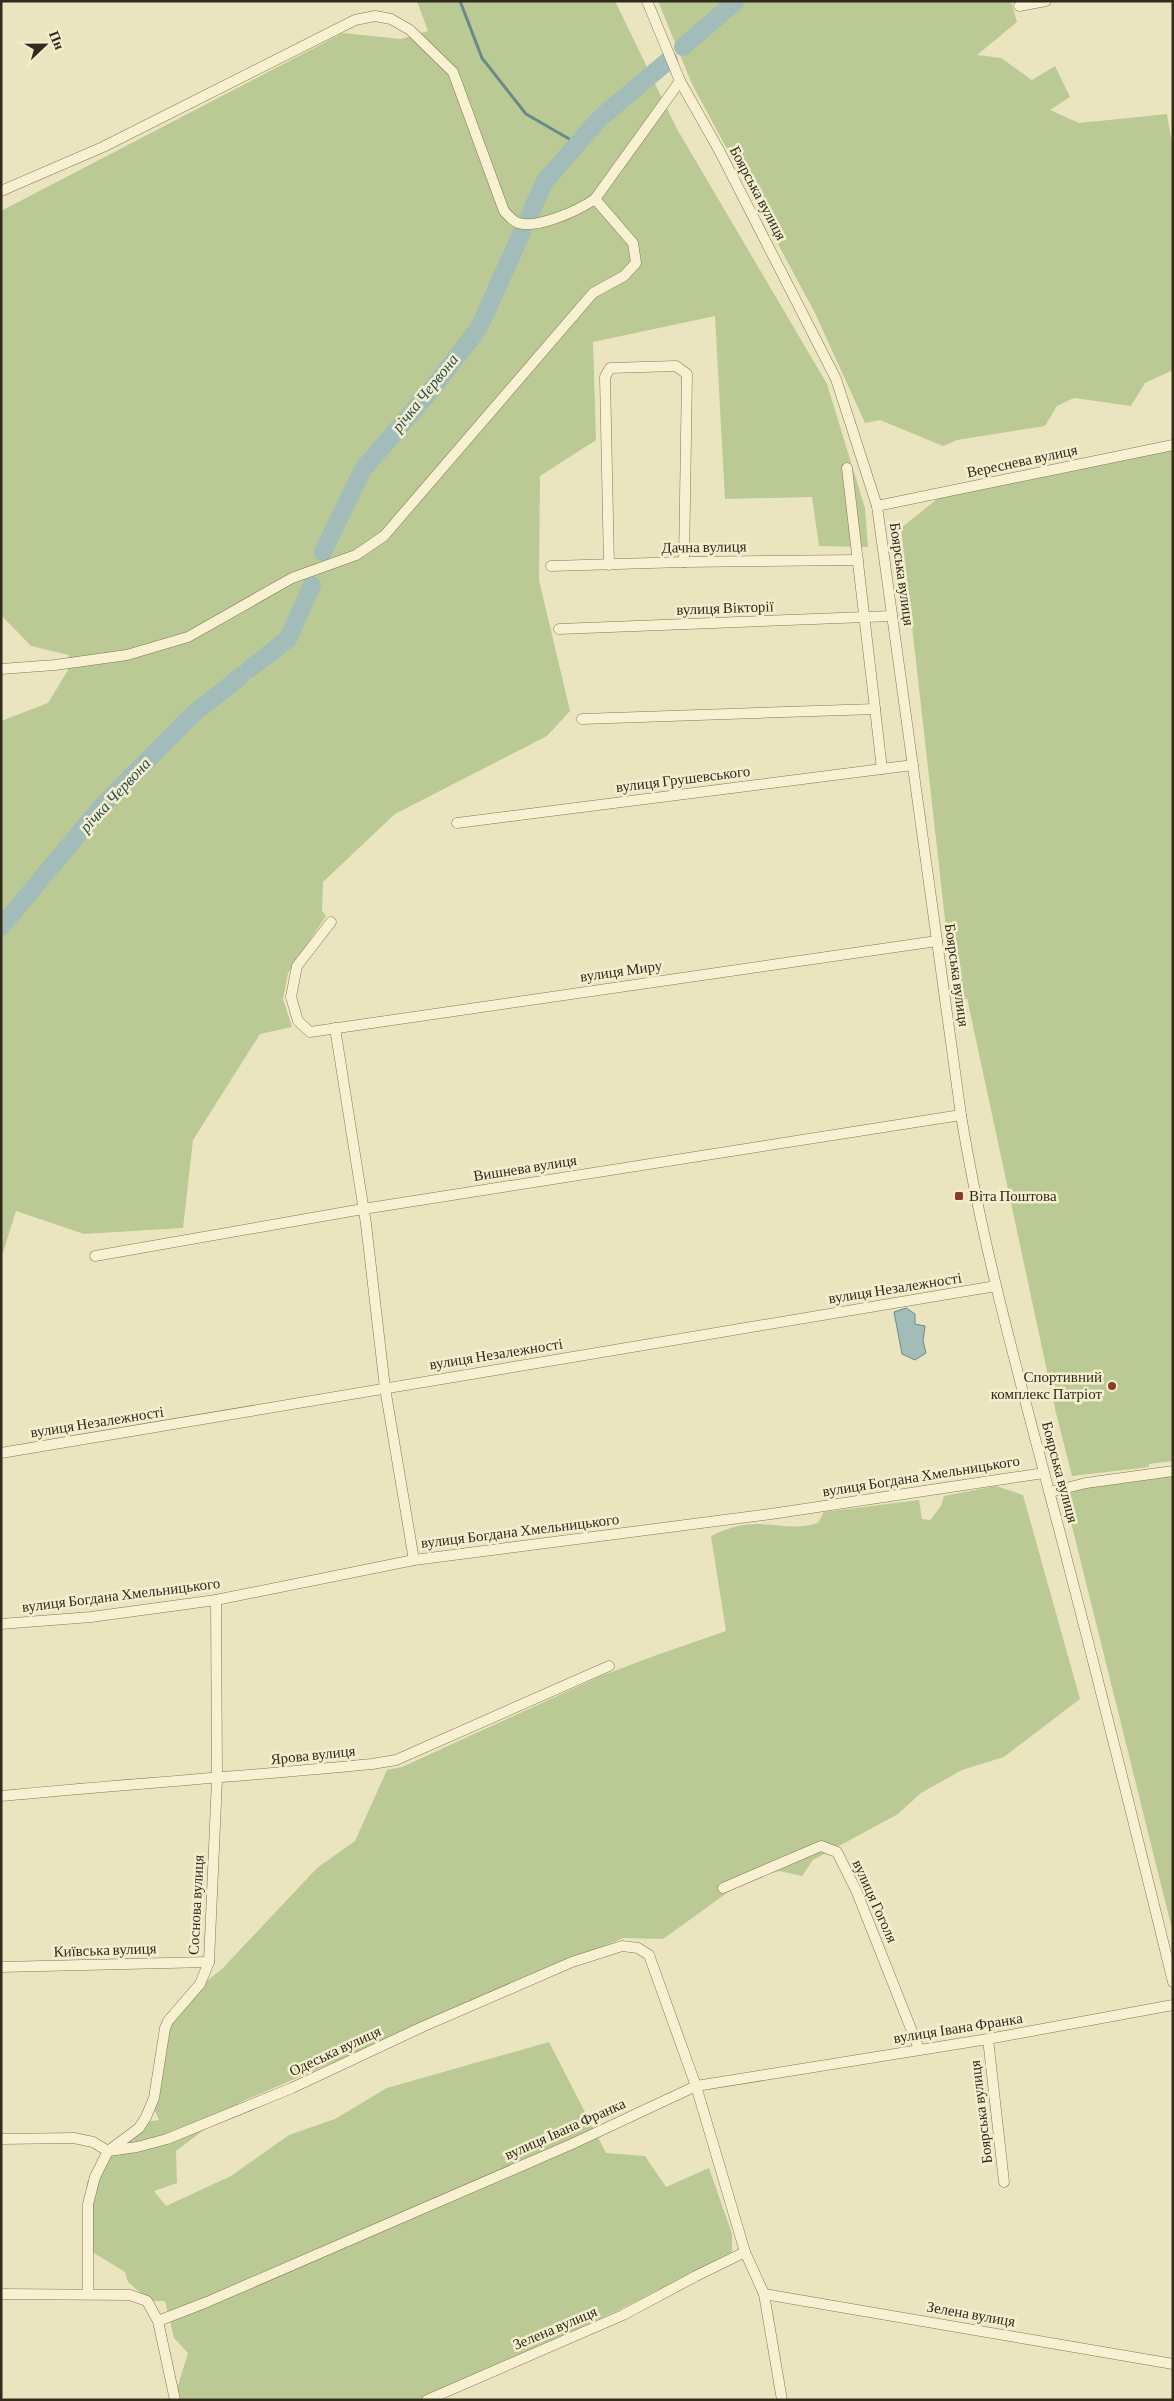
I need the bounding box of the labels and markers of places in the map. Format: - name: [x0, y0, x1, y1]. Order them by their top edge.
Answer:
- place label: Віта Поштова: [969, 1188, 1057, 1204]
- marker: Віта Поштова: [953, 1190, 965, 1202]
- place label: Спортивний комплекс Патріот: [991, 1369, 1102, 1402]
- marker: Спортивний комплекс Патріот: [1106, 1380, 1118, 1392]

